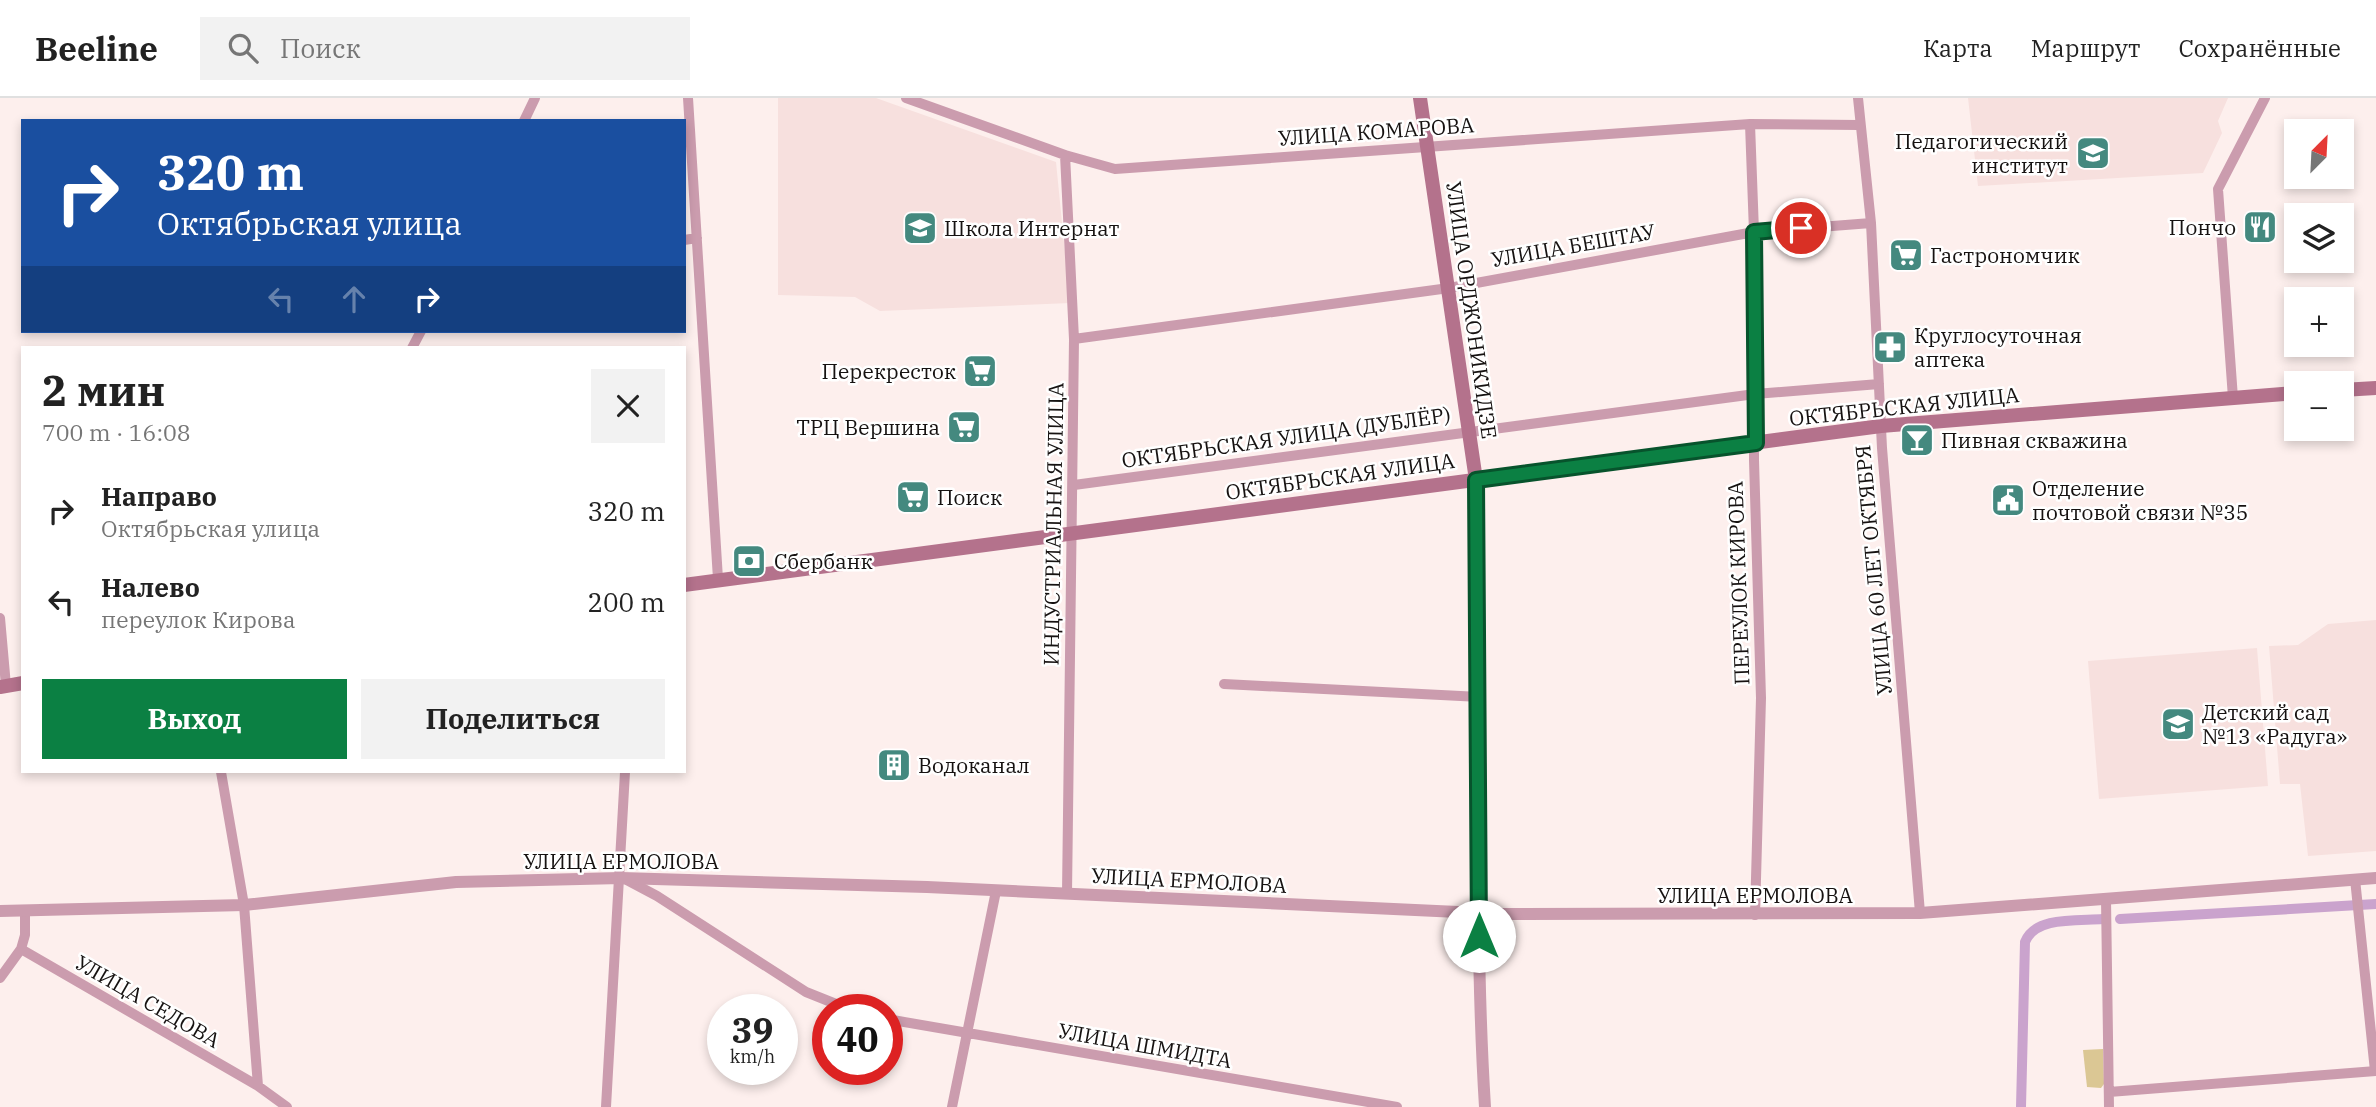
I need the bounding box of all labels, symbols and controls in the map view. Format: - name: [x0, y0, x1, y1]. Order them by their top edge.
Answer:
- search box: [200, 17, 690, 80]
- text: Beeline: [35, 27, 158, 70]
- icon: search: [224, 29, 262, 67]
- text: Поиск: [280, 31, 361, 65]
- text: Карта: [1923, 32, 1993, 64]
- text: Маршрут: [2031, 32, 2140, 64]
- text: Сохранённые: [2178, 32, 2341, 64]
- street label: УЛИЦА КОМАРОВА: [1277, 110, 1475, 152]
- north arrow: [2284, 119, 2354, 189]
- map controls: [2284, 119, 2354, 441]
- place label: Педагогический институт: [1895, 127, 2068, 179]
- school or university icon: Педагогический институт: [2074, 134, 2112, 172]
- text: 320 m: [157, 140, 304, 203]
- icon: right: [42, 147, 133, 238]
- street label: УЛИЦА ОРДЖОНИКИДЗЕ: [1440, 179, 1504, 441]
- pin: [1771, 198, 1831, 258]
- text: Октябрьская улица: [157, 202, 462, 244]
- button: layers: [2284, 203, 2354, 273]
- restaurant icon: Пончо: [2241, 208, 2279, 246]
- school or university icon: Школа Интернат: [901, 209, 939, 247]
- icon: arrive: [1782, 209, 1820, 247]
- place label: Пончо: [2169, 213, 2236, 241]
- place label: Школа Интернат: [944, 214, 1120, 242]
- street label: УЛИЦА БЕШТАУ: [1489, 217, 1657, 273]
- supermarket icon: Гастрономчик: [1887, 236, 1925, 274]
- place label: Гастрономчик: [1930, 241, 2080, 269]
- icon: left: [262, 280, 300, 318]
- icon: ahead: [335, 280, 373, 318]
- icon: right: [408, 280, 446, 318]
- button: +: [2284, 287, 2354, 357]
- place label: Круглосуточная аптека: [1914, 321, 2082, 373]
- pharmacy icon: Круглосуточная аптека: [1871, 328, 1909, 366]
- supermarket icon: Перекресток: [961, 352, 999, 390]
- place label: Перекресток: [822, 357, 956, 385]
- text: 2 мин: [42, 363, 165, 418]
- button: close: [591, 369, 665, 443]
- button: −: [2284, 371, 2354, 441]
- street label: ОКТЯБРЬСКАЯ УЛИЦА: [1788, 380, 2021, 432]
- street label: ИНДУСТРИАЛЬНАЯ УЛИЦА: [1037, 382, 1069, 666]
- street label: ОКТЯБРЬСКАЯ УЛИЦА (ДУБЛЁР): [1120, 400, 1452, 474]
- supermarket icon: ТРЦ Вершина: [945, 408, 983, 446]
- place label: ТРЦ Вершина: [796, 413, 940, 441]
- text: 700 m · 16:08: [42, 417, 191, 447]
- bar icon: Пивная скважина: [1898, 421, 1936, 459]
- place label: Пивная скважина: [1941, 426, 2128, 454]
- street label: УЛИЦА 60 ЛЕТ ОКТЯБРЯ: [1848, 444, 1898, 696]
- street label: ОКТЯБРЬСКАЯ УЛИЦА: [1224, 446, 1457, 506]
- place label: Отделение почтовой связи №35: [2032, 474, 2248, 526]
- supermarket icon: Поиск: [894, 478, 932, 516]
- text: Направо: [101, 479, 217, 513]
- street label: ПЕРЕУЛОК КИРОВА: [1720, 480, 1756, 685]
- public building icon: Отделение почтовой связи №35: [1989, 481, 2027, 519]
- place label: Поиск: [937, 483, 1002, 511]
- icon: right: [42, 492, 80, 530]
- text: 320 m: [587, 494, 665, 528]
- text: Октябрьская улица: [101, 513, 320, 543]
- bank icon: Сбербанк: [730, 542, 768, 580]
- place label: Сбербанк: [774, 547, 873, 575]
- text: Налево: [101, 570, 200, 604]
- icon: left: [42, 583, 80, 621]
- text: 200 m: [587, 585, 665, 619]
- text: переулок Кирова: [101, 604, 296, 634]
- button: Выход: [42, 679, 347, 759]
- button: Поделиться: [361, 679, 665, 759]
- place label: Детский сад №13 «Радуга»: [2202, 698, 2347, 750]
- school or university icon: Детский сад №13 «Радуга»: [2159, 705, 2197, 743]
- building icon: Водоканал: [875, 746, 913, 784]
- place label: Водоканал: [918, 751, 1030, 779]
- street label: УЛИЦА ЕРМОЛОВА: [523, 847, 719, 875]
- street label: УЛИЦА ЕРМОЛОВА: [1091, 861, 1288, 899]
- street label: УЛИЦА ЕРМОЛОВА: [1657, 881, 1853, 909]
- position arrow: [1442, 899, 1516, 973]
- street label: УЛИЦА СЕДОВА: [70, 948, 226, 1054]
- speed limit sign: 40: [812, 994, 903, 1085]
- text: 39: [731, 1007, 774, 1053]
- street label: УЛИЦА ШМИДТА: [1056, 1016, 1235, 1074]
- text: km/h: [730, 1045, 775, 1068]

